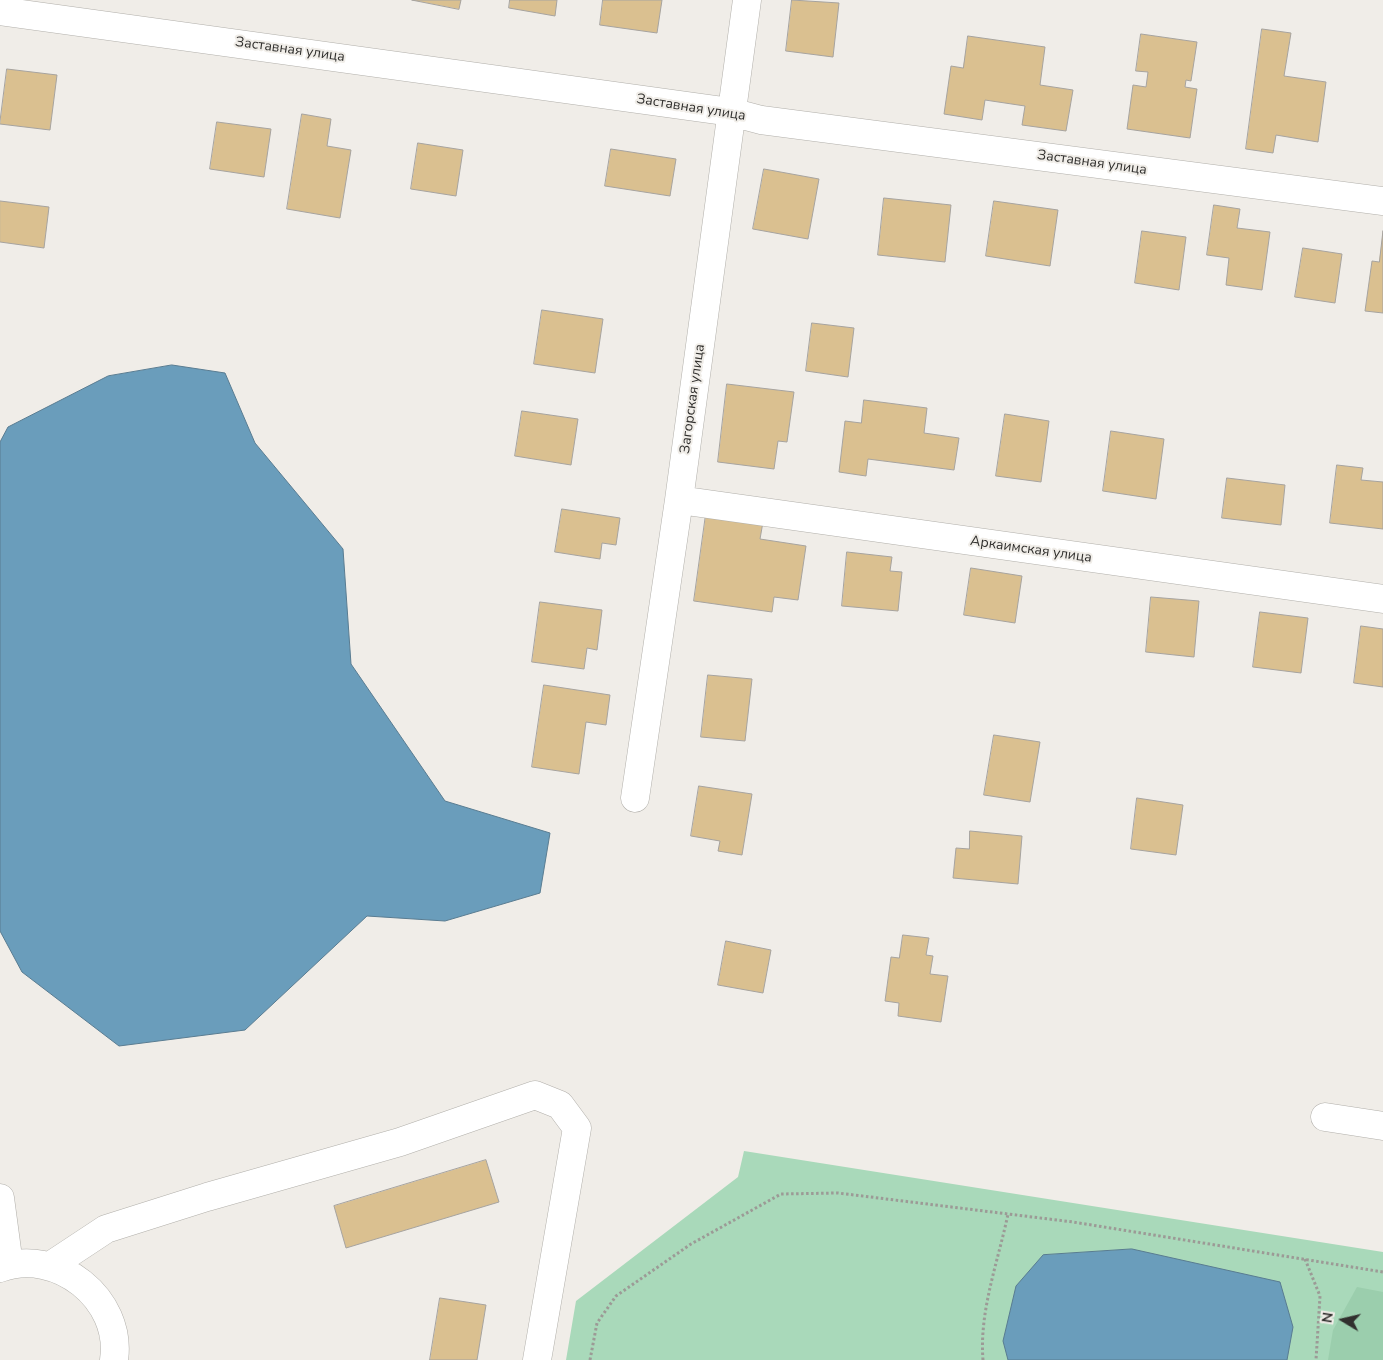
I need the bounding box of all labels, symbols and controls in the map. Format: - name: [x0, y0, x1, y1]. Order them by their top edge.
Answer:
- street label: Заставная улица: [234, 34, 346, 66]
- street label: Заставная улица: [635, 91, 747, 125]
- street label: Заставная улица: [1036, 147, 1148, 179]
- street label: Загорская улица: [677, 343, 709, 455]
- street label: Аркаимская улица: [969, 533, 1093, 567]
- north arrow: [1318, 1295, 1368, 1345]
- text: N: [1317, 1311, 1338, 1324]

